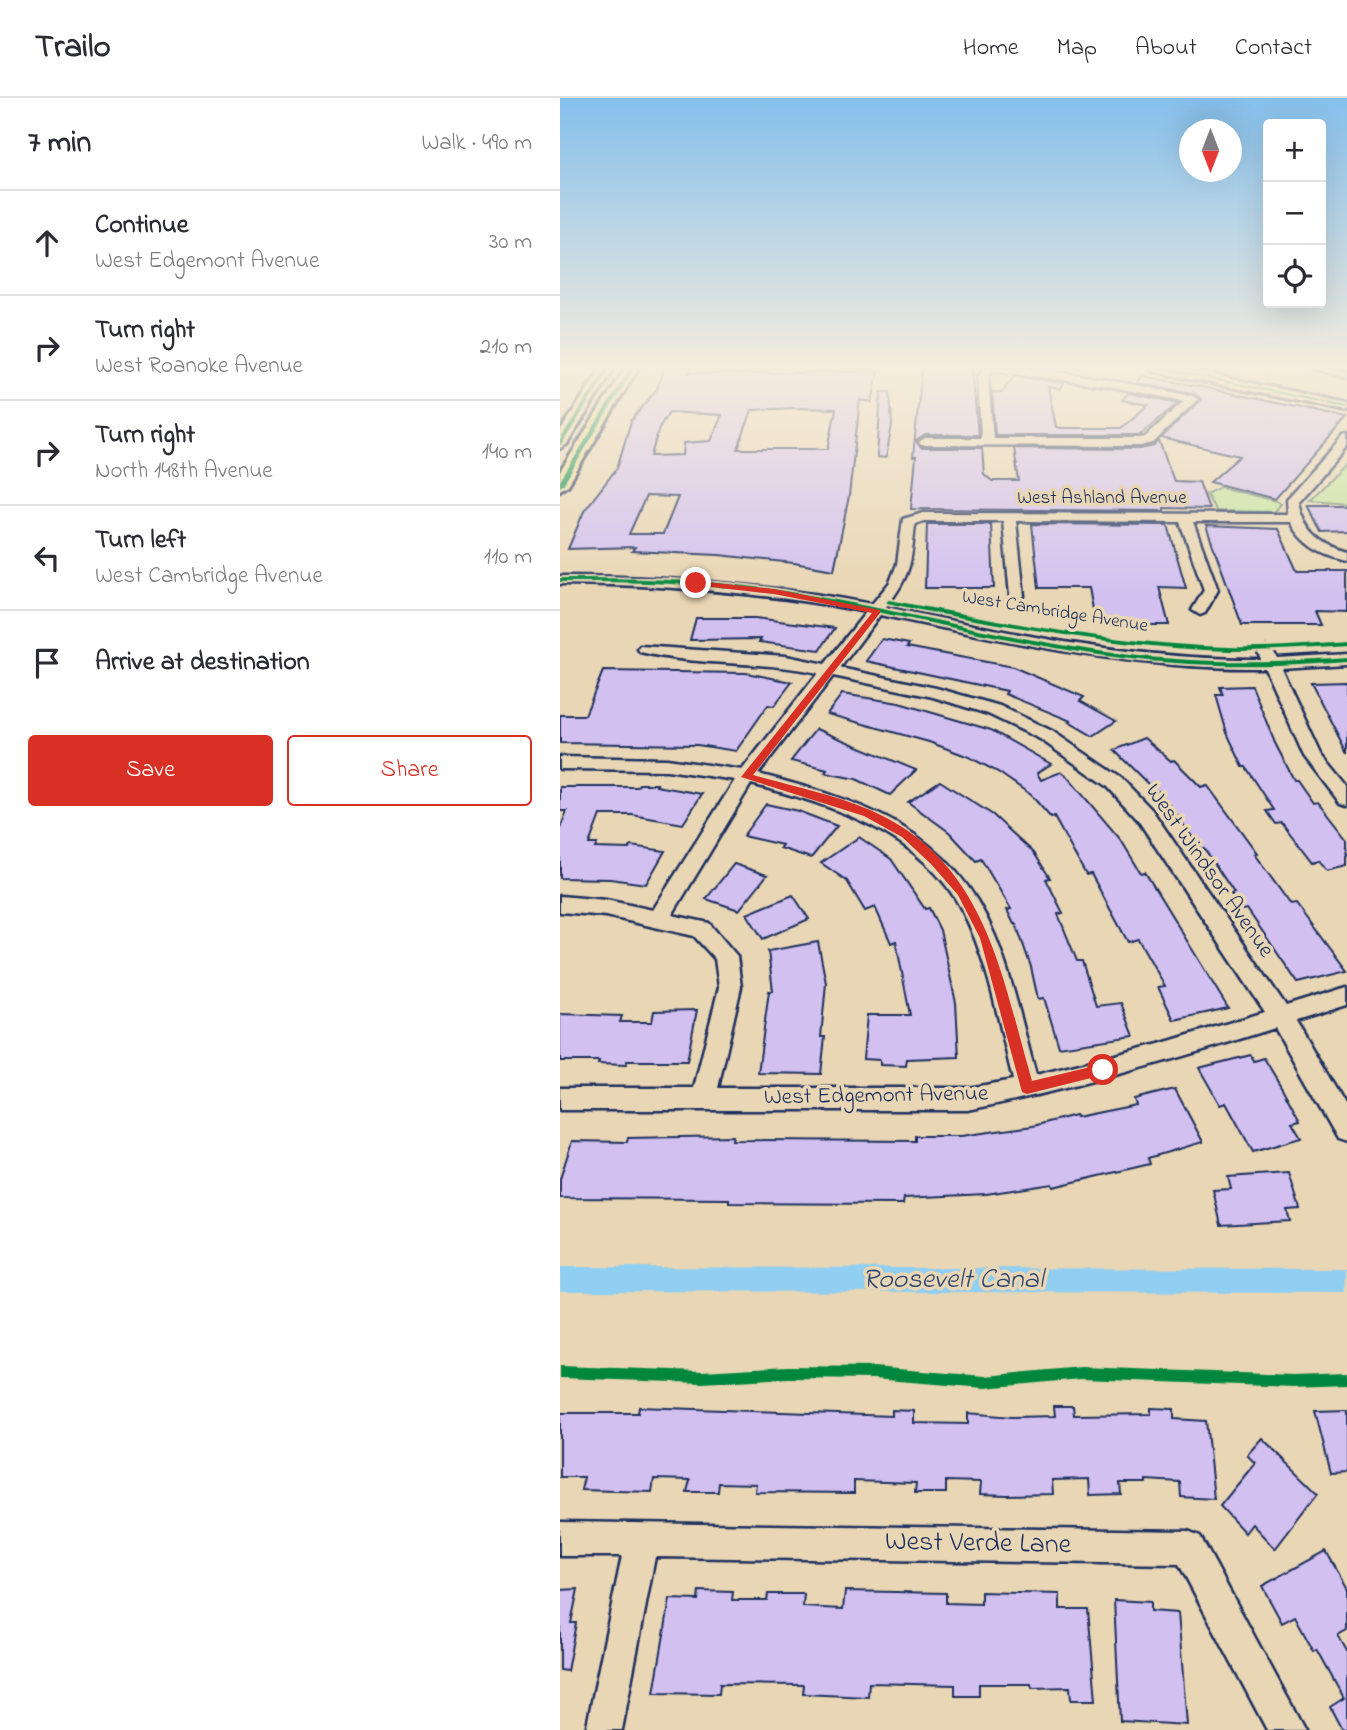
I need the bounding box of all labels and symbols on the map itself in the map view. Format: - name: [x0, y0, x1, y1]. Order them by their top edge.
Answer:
- north arrow: [1179, 119, 1242, 182]
- street label: West Ashland Avenue: [1017, 485, 1187, 512]
- route end: [680, 567, 711, 598]
- street label: West Cambridge Avenue: [960, 584, 1150, 642]
- street label: West Windsor Avenue: [1136, 777, 1282, 965]
- route start: [1087, 1054, 1118, 1085]
- street label: West Edgemont Avenue: [764, 1078, 989, 1115]
- water label: Roosevelt Canal: [863, 1260, 1047, 1301]
- street label: West Verde Lane: [884, 1522, 1072, 1566]

